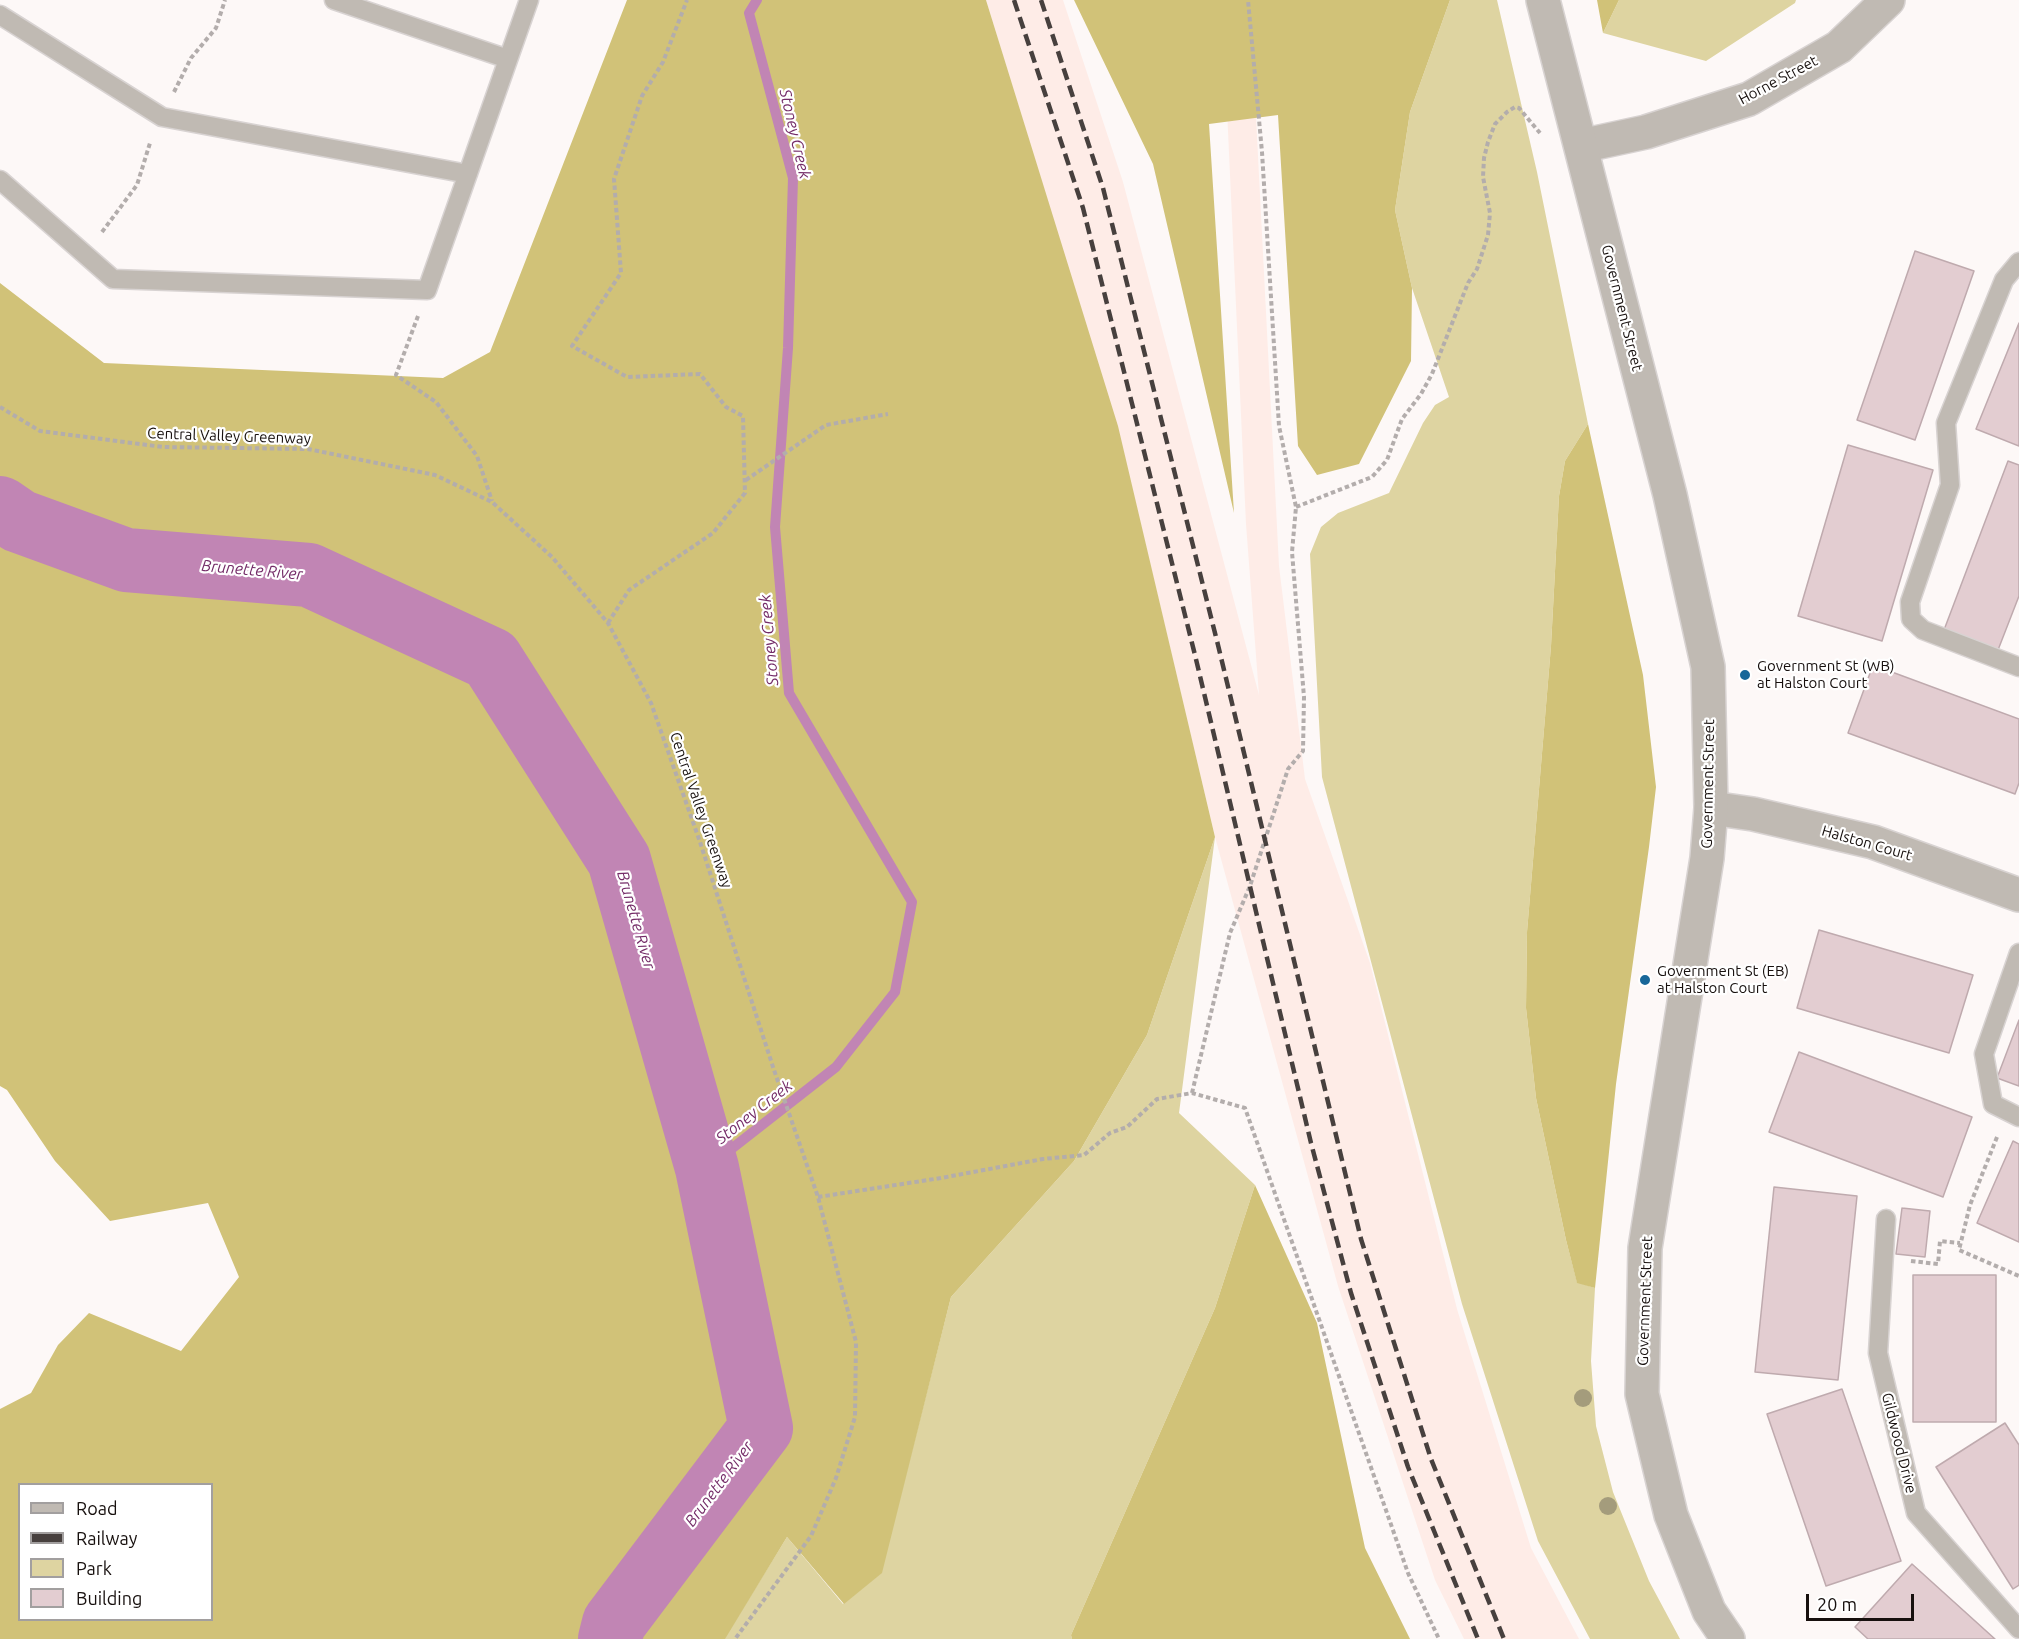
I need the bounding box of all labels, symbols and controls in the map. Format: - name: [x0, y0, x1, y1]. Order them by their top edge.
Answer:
- street label: Horne Street: [1735, 52, 1821, 108]
- water label: Stoney Creek: [775, 87, 815, 181]
- street label: Government Street: [1598, 243, 1646, 373]
- street label: Central Valley Greenway: [147, 424, 311, 448]
- water label: Brunette River: [201, 556, 303, 584]
- water label: Stoney Creek: [755, 594, 783, 686]
- place label: Government St (WB) at Halston Court: [1757, 657, 1894, 692]
- marker: Government St (WB) at Halston Court: [1738, 668, 1752, 682]
- street label: Government Street: [1698, 719, 1718, 849]
- street label: Central Valley Greenway: [666, 730, 736, 890]
- street label: Halston Court: [1820, 821, 1914, 865]
- water label: Brunette River: [613, 869, 659, 971]
- place label: Government St (EB) at Halston Court: [1657, 962, 1789, 997]
- marker: Government St (EB) at Halston Court: [1638, 973, 1652, 987]
- water label: Stoney Creek: [712, 1076, 796, 1148]
- street label: Government Street: [1634, 1236, 1656, 1366]
- street label: Gildwood Drive: [1878, 1391, 1920, 1495]
- water label: Brunette River: [681, 1438, 757, 1530]
- legend: [18, 1483, 213, 1621]
- text: Road: [76, 1498, 118, 1518]
- text: Railway: [76, 1528, 137, 1548]
- text: Park: [76, 1558, 112, 1578]
- scale bar: [1809, 1582, 1917, 1620]
- text: Building: [76, 1588, 142, 1608]
- text: 20 m: [1817, 1594, 1857, 1614]

